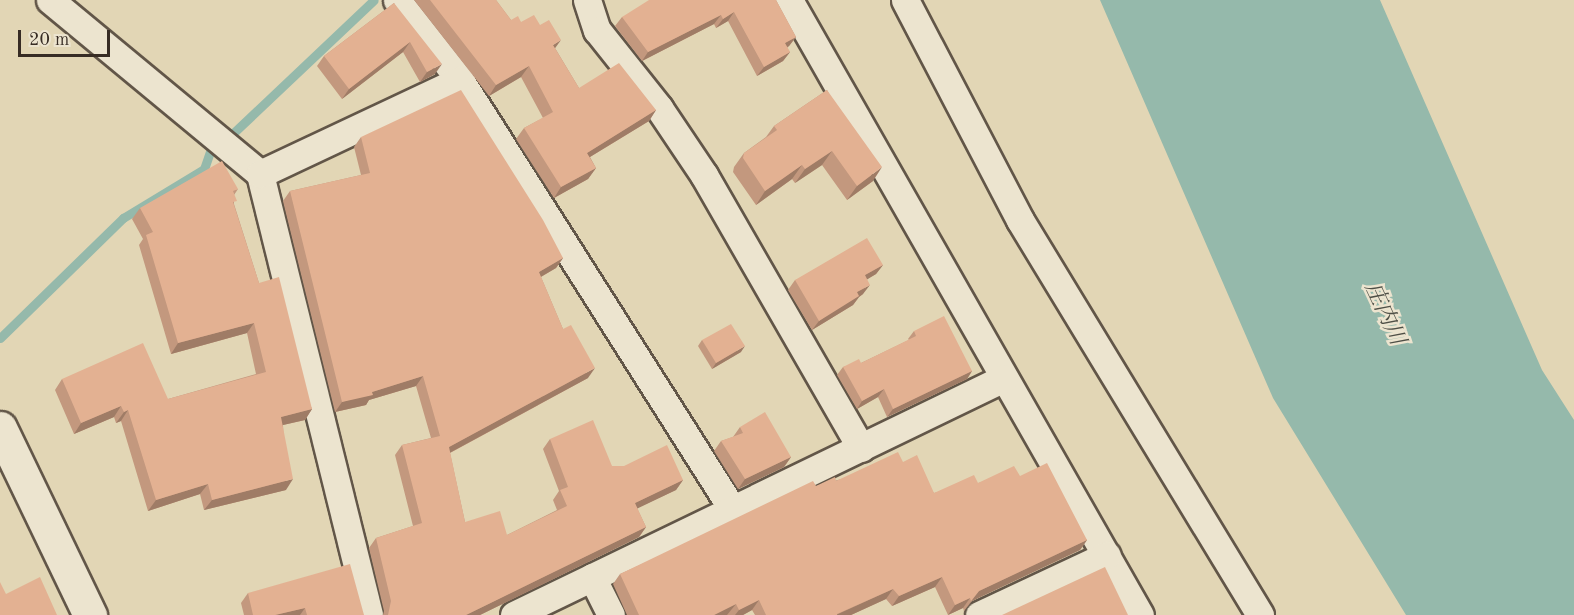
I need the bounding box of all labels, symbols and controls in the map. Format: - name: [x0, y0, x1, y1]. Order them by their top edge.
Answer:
- scale bar: [21, 18, 112, 56]
- text: 20 m: [29, 31, 69, 49]
- water label: 庄内川: [1358, 279, 1410, 349]

